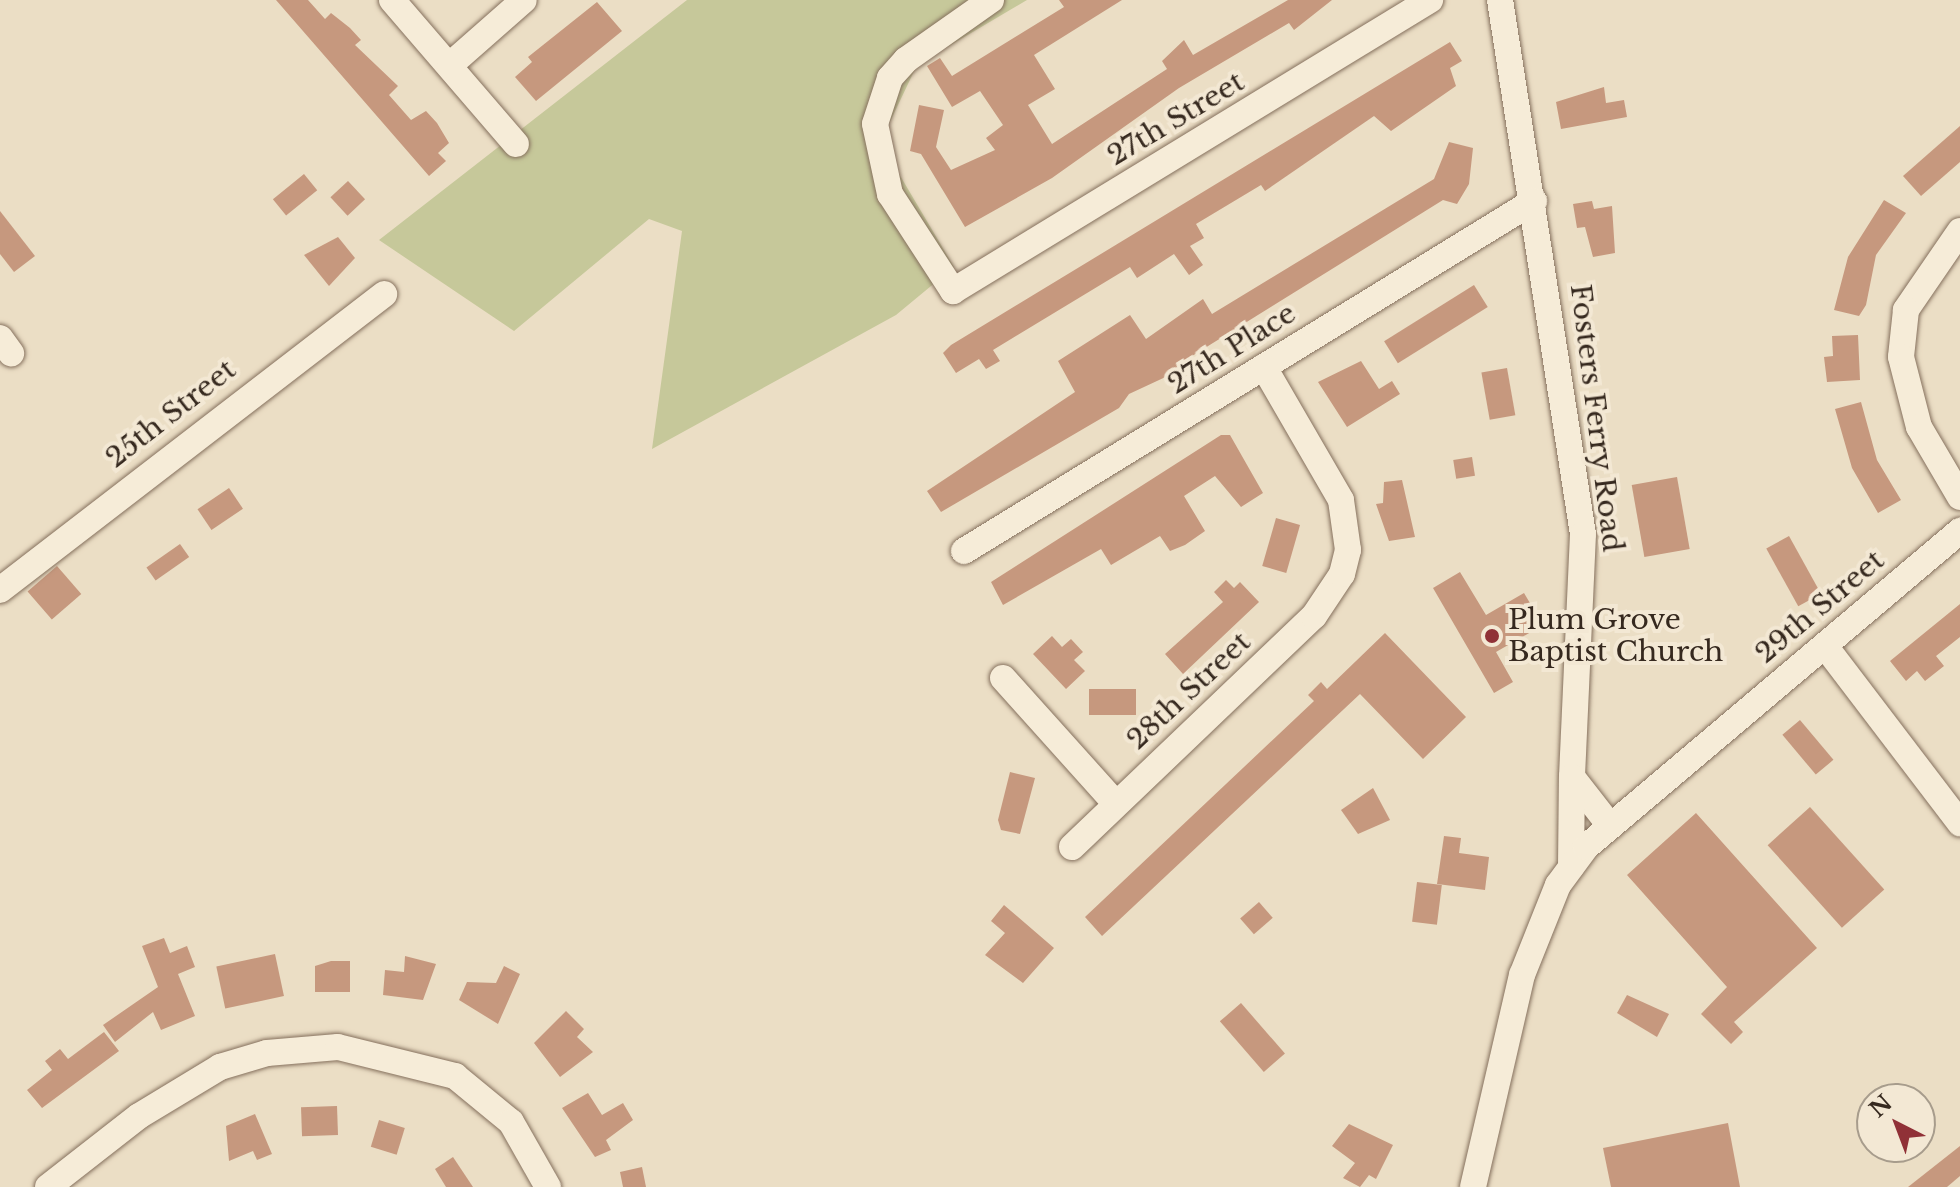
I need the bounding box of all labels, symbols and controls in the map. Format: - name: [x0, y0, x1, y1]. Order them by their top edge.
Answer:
- street label: 27th Street: [1102, 65, 1250, 173]
- street label: Fosters Ferry Road: [1563, 282, 1629, 554]
- street label: 27th Place: [1162, 297, 1302, 401]
- street label: 25th Street: [99, 353, 243, 475]
- street label: 29th Street: [1749, 544, 1891, 670]
- place label: Plum Grove Baptist Church: [1508, 603, 1723, 669]
- street label: 28th Street: [1120, 625, 1258, 757]
- marker: Plum Grove Baptist Church: [1483, 627, 1501, 645]
- north arrow: [1856, 1083, 1936, 1163]
- text: N: [1864, 1089, 1898, 1123]

